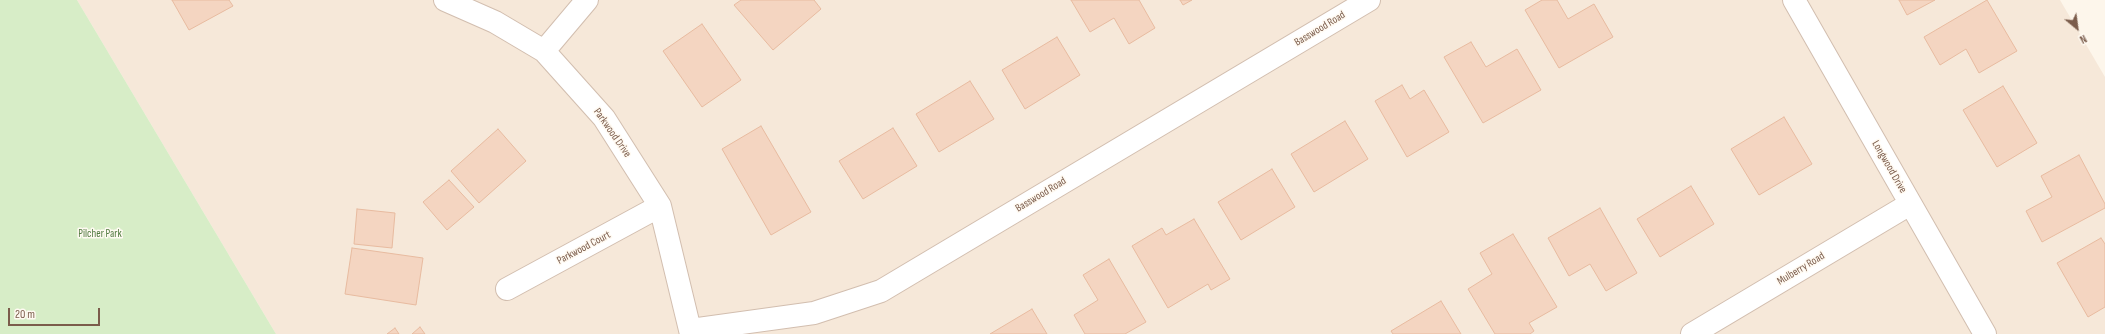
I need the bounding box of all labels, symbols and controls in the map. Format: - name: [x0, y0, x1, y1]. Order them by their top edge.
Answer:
- north arrow: [2057, 8, 2097, 48]
- street label: Basswood Road: [1292, 9, 1348, 49]
- text: N: [2077, 32, 2089, 46]
- street label: Parkwood Drive: [590, 106, 634, 160]
- street label: Longwood Drive: [1869, 138, 1909, 196]
- street label: Basswood Road: [1013, 175, 1069, 215]
- park label: Pilcher Park: [78, 227, 122, 241]
- street label: Parkwood Court: [555, 228, 613, 268]
- street label: Mulberry Road: [1775, 250, 1827, 288]
- scale bar: [10, 300, 102, 326]
- text: 20 m: [15, 307, 35, 322]

